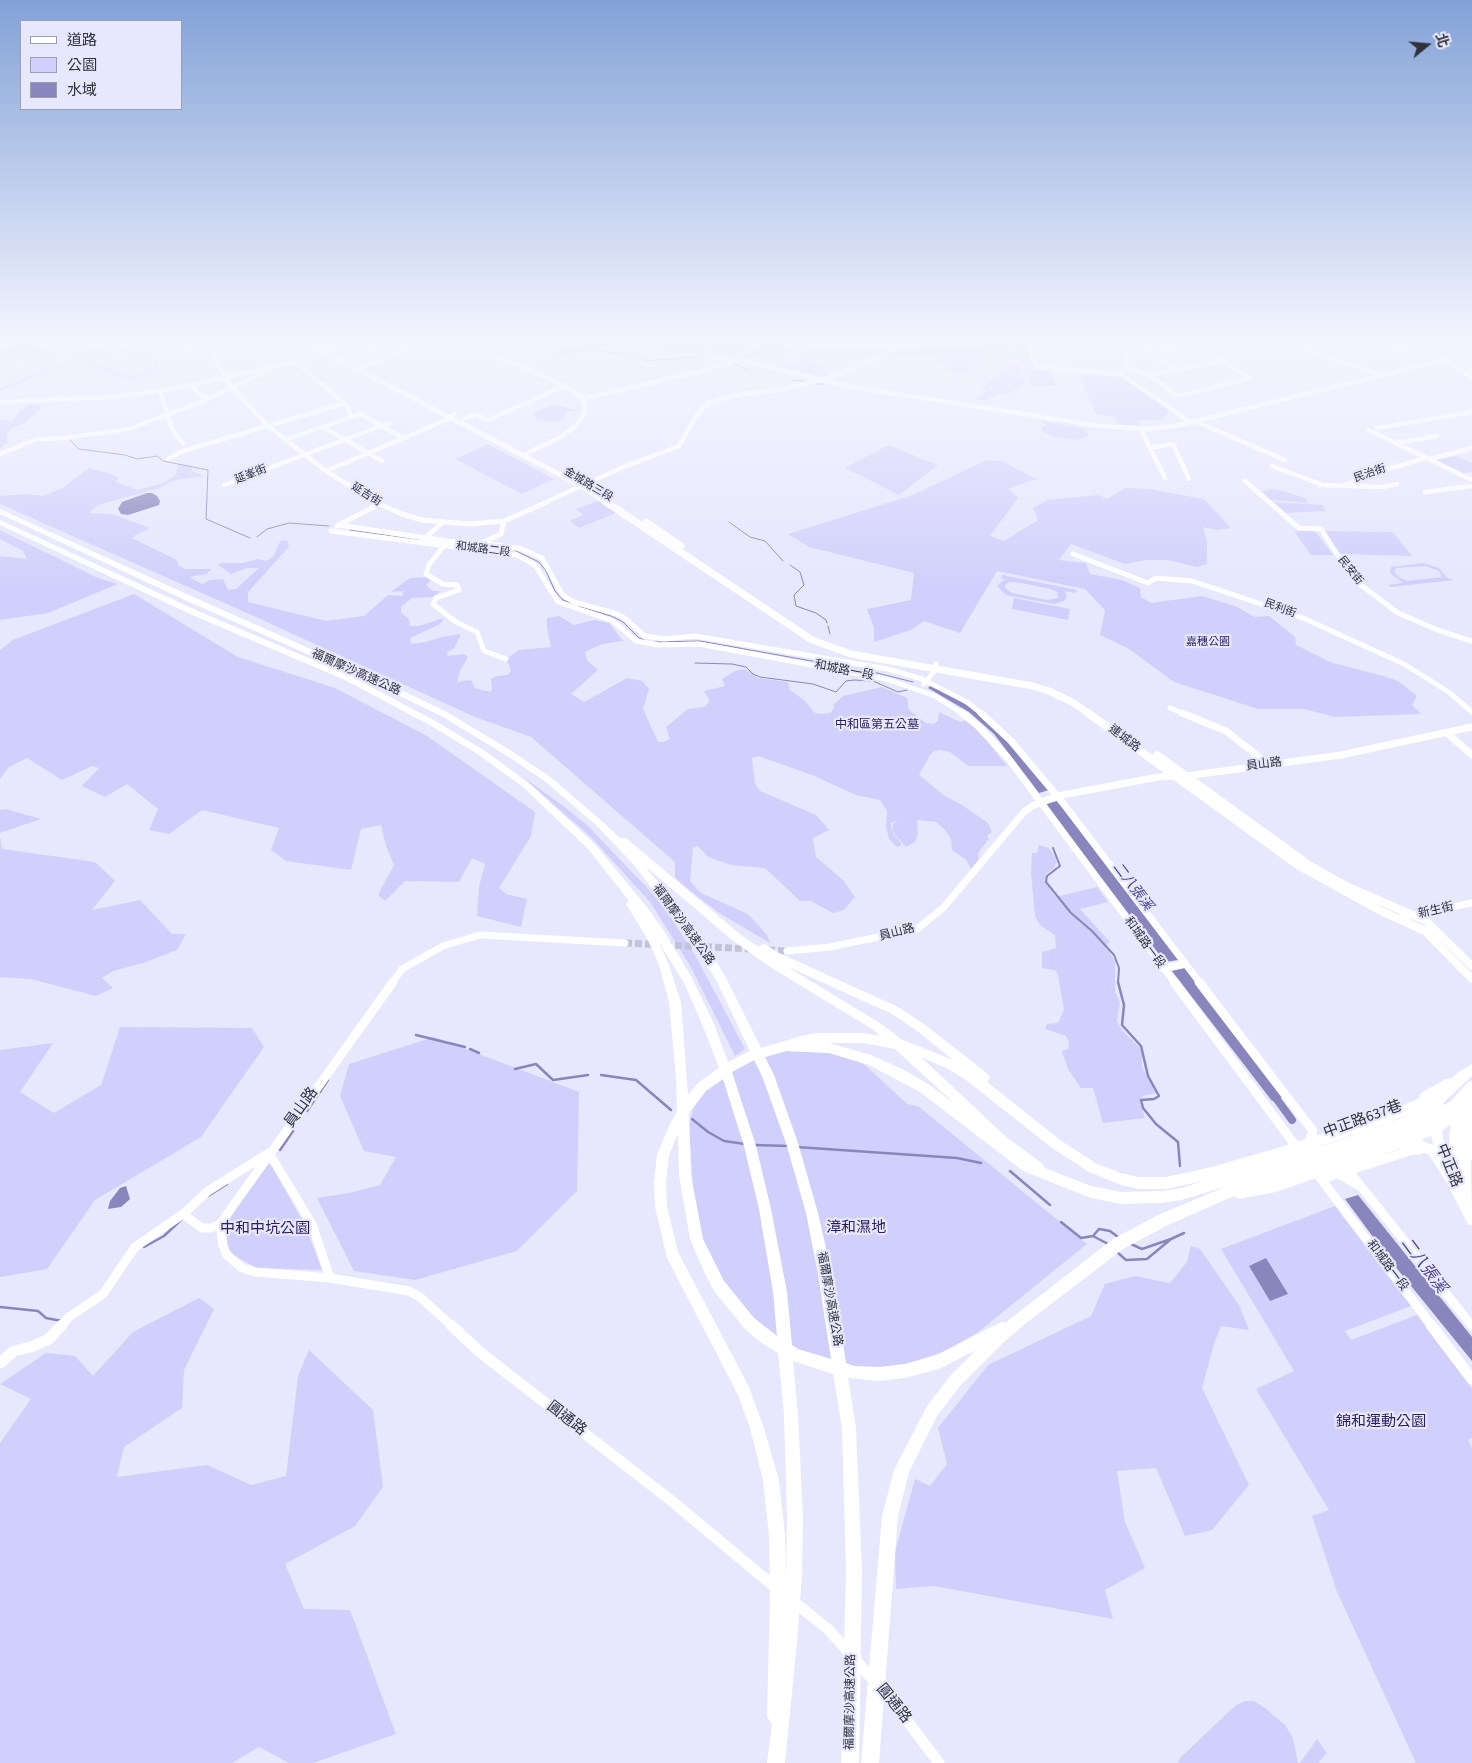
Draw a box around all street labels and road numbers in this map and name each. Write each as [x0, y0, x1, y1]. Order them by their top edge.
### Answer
street label: 民治街 [1352, 462, 1388, 486]
street label: 延峯街 [233, 463, 269, 487]
street label: 金城路三段 [561, 465, 615, 505]
street label: 延吉街 [349, 481, 383, 509]
street label: 和城路二段 [455, 540, 511, 560]
street label: 民安街 [1334, 554, 1366, 588]
street label: 民利街 [1262, 597, 1298, 621]
street label: 福爾摩沙高速公路 [309, 647, 403, 699]
street label: 和城路一段 [813, 658, 875, 684]
street label: 連城路 [1105, 722, 1143, 756]
street label: 員山路 [1245, 756, 1283, 774]
street label: 福爾摩沙高速公路 [649, 882, 717, 968]
street label: 新生街 [1417, 900, 1455, 922]
street label: 和城路一段 [1121, 914, 1167, 972]
street label: 員山路 [878, 922, 916, 944]
street label: 員山路 [281, 1085, 323, 1131]
street label: 中正路637巷 [1321, 1097, 1405, 1143]
street label: 中正路 [1431, 1142, 1465, 1190]
street label: 和城路一段 [1363, 1238, 1411, 1294]
street label: 福爾摩沙高速公路 [814, 1250, 844, 1348]
street label: 圓通路 [543, 1398, 589, 1440]
street label: 福爾摩沙高速公路 [843, 1654, 859, 1750]
street label: 圓通路 [872, 1681, 914, 1727]

